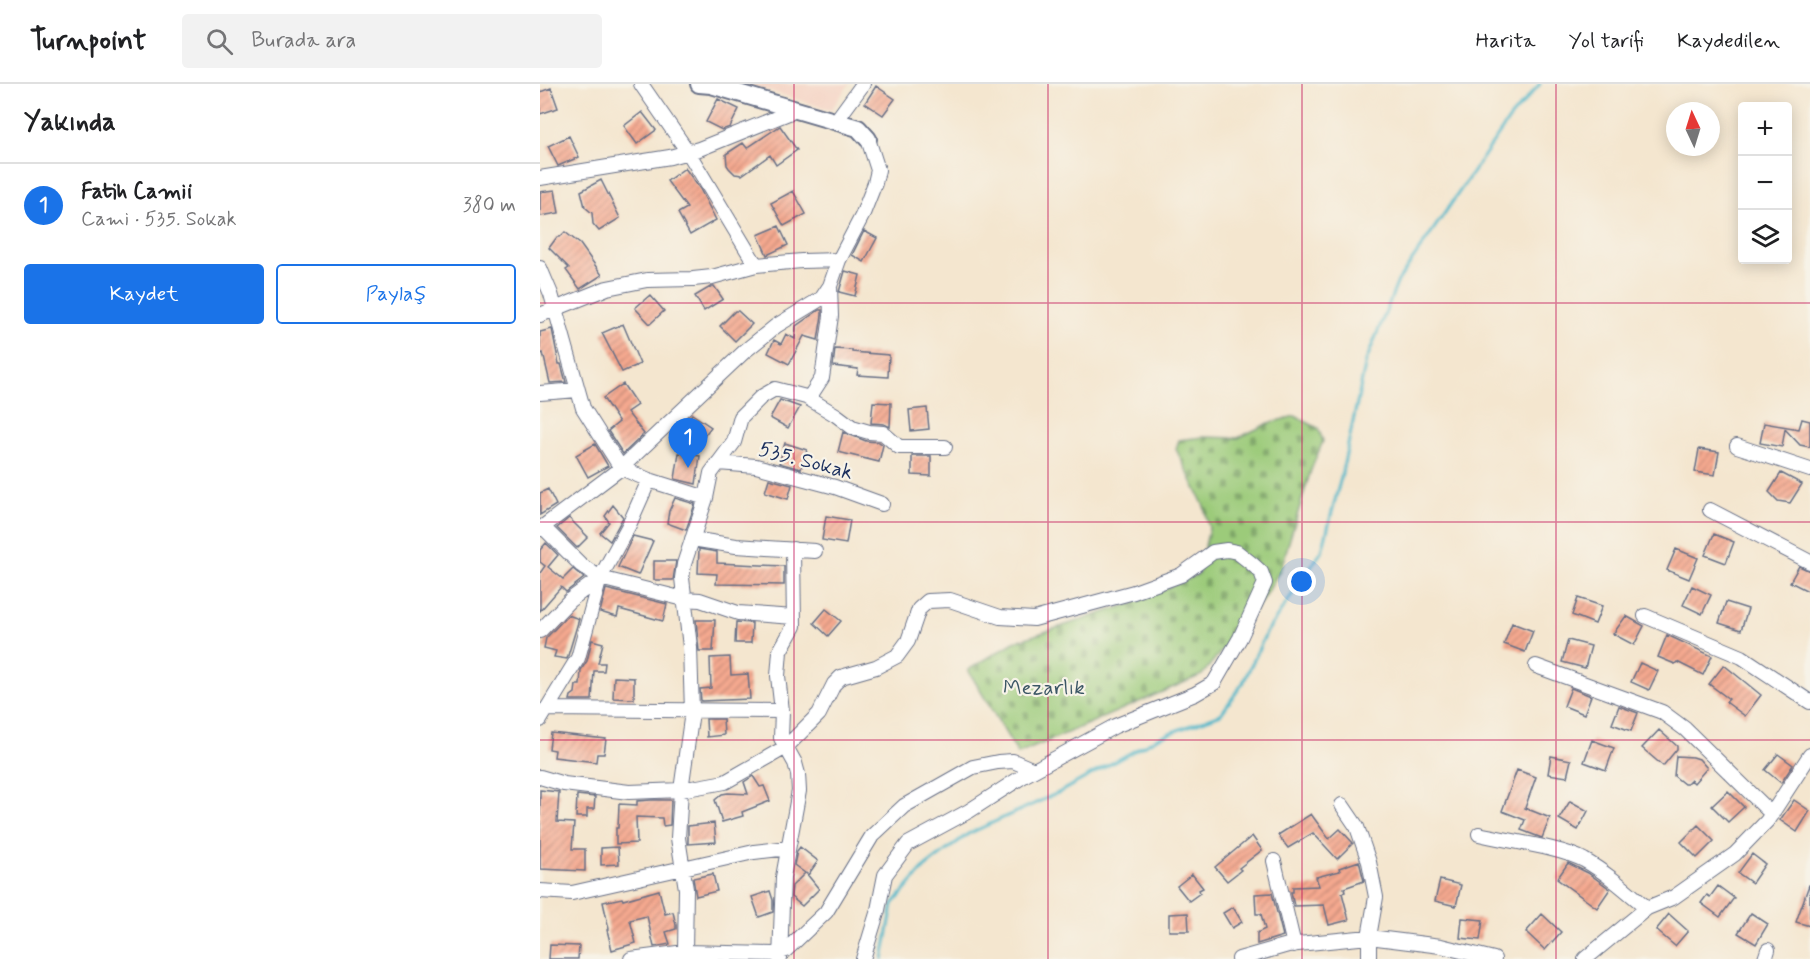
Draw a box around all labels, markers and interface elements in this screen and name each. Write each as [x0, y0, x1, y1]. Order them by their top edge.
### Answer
search box [182, 14, 602, 68]
text: Turnpoint [30, 23, 146, 60]
icon: search [203, 25, 236, 58]
text: Burada ara [251, 27, 356, 55]
text: Harita [1475, 27, 1536, 55]
text: Yol tarifi [1569, 27, 1644, 55]
text: Kaydedilen [1677, 27, 1780, 55]
north arrow [1666, 102, 1720, 156]
map controls [1738, 102, 1792, 264]
button: + [1738, 102, 1792, 156]
text: Yakında [24, 106, 116, 140]
button: − [1738, 156, 1792, 210]
text: Fatih Camii [81, 178, 192, 206]
text: 1 [39, 192, 48, 219]
text: 380 m [463, 192, 516, 219]
text: Cami · 535. Sokak [81, 206, 236, 233]
button: layers [1738, 210, 1792, 264]
button: Kaydet [24, 264, 264, 324]
button: Paylaş [276, 264, 516, 324]
pin: 1 [668, 418, 708, 468]
street label: 535. Sokak [756, 435, 856, 487]
your location [1287, 567, 1316, 596]
park label: Mezarlık [1003, 674, 1085, 702]

